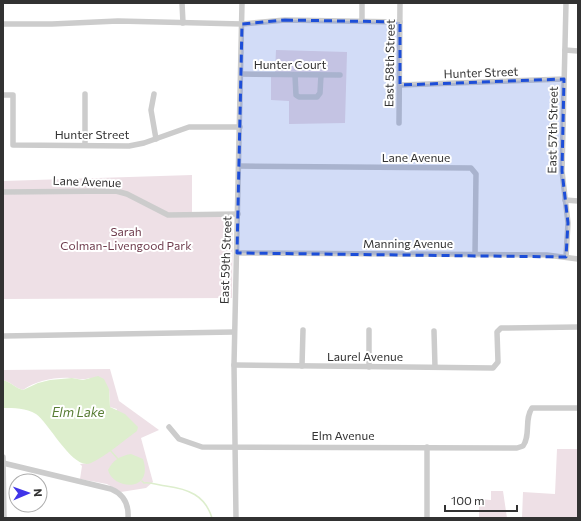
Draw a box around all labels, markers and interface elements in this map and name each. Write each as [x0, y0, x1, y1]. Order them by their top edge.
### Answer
street label: East 58th Street [381, 19, 397, 107]
street label: Hunter Court [254, 57, 326, 71]
street label: Hunter Street [443, 64, 519, 80]
street label: East 57th Street [544, 86, 560, 174]
street label: Hunter Street [55, 127, 129, 141]
street label: Lane Avenue [382, 150, 450, 164]
street label: Lane Avenue [52, 173, 122, 189]
street label: East 59th Street [216, 216, 234, 304]
park label: Sarah Colman-Livengood Park [60, 224, 192, 252]
street label: Manning Avenue [363, 236, 453, 250]
street label: Laurel Avenue [327, 349, 403, 363]
water label: Elm Lake [52, 404, 104, 420]
street label: Elm Avenue [312, 428, 374, 442]
north arrow [8, 473, 48, 513]
scale bar [445, 487, 517, 513]
text: N [32, 488, 45, 497]
text: 100 m [451, 493, 485, 507]

